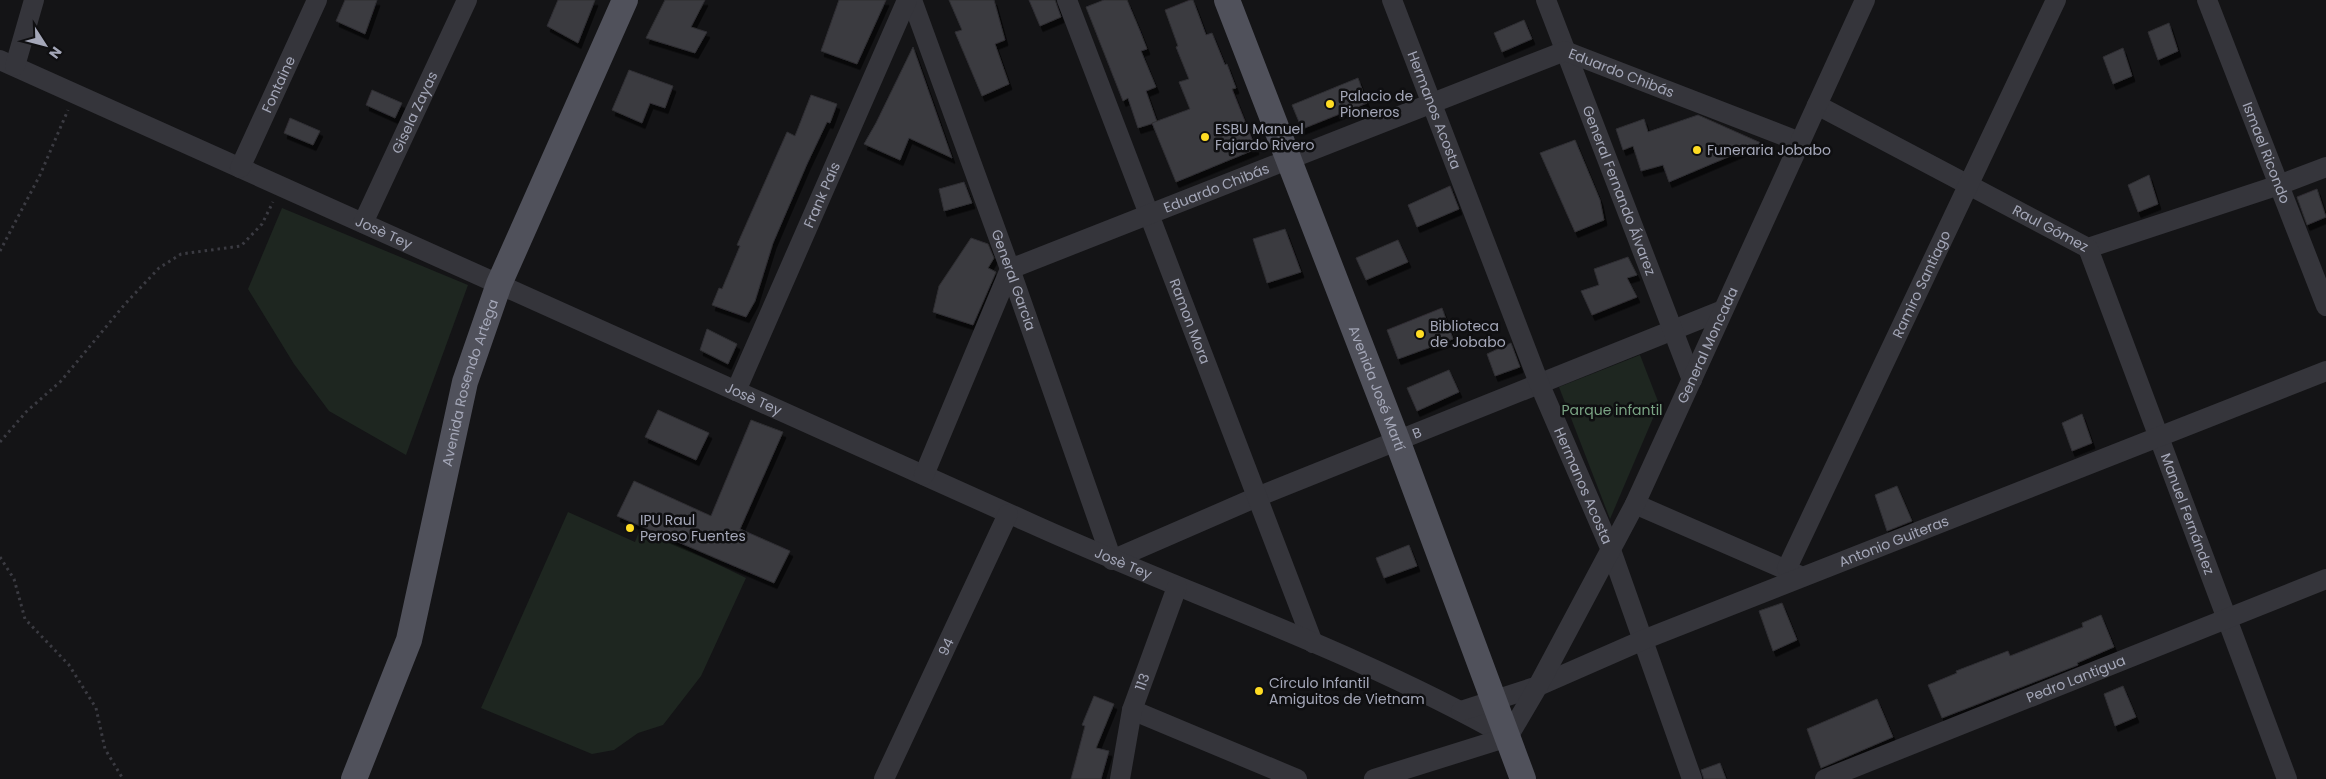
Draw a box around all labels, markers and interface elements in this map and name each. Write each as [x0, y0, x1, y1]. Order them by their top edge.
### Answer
north arrow [20, 20, 70, 70]
text: N [44, 43, 67, 63]
street label: Eduardo Chibás [1566, 43, 1677, 102]
street label: Hermanos Acosta [1402, 48, 1466, 172]
street label: Fontaine [257, 52, 300, 116]
street label: Gisela Zayas [387, 68, 442, 157]
place label: Palacio de Pioneros [1340, 86, 1414, 122]
marker: Palacio de Pioneros [1324, 98, 1336, 110]
street label: Ismael Ricondo [2238, 99, 2295, 207]
street label: General Fernando Álvarez [1578, 103, 1661, 278]
place label: ESBU Manuel Fajardo Rivero [1215, 119, 1315, 155]
marker: ESBU Manuel Fajardo Rivero [1199, 131, 1211, 143]
place label: Funeraria Jobabo [1707, 140, 1831, 160]
marker: Funeraria Jobabo [1691, 144, 1703, 156]
street label: Eduardo Chibás [1161, 158, 1272, 218]
street label: Frank País [799, 159, 845, 231]
street label: Raul Gómez [2009, 200, 2092, 257]
street label: Josè Tey [352, 211, 416, 254]
street label: General Garcia [986, 227, 1041, 333]
street label: Ramiro Santiago [1887, 227, 1955, 341]
street label: Ramon Mora [1165, 276, 1215, 367]
street label: General Moncada [1672, 284, 1743, 407]
street label: Avenida Rosendo Artega [437, 296, 503, 468]
place label: Biblioteca de Jobabo [1430, 316, 1506, 352]
street label: Avenida José Martí [1344, 323, 1410, 454]
marker: Biblioteca de Jobabo [1414, 328, 1426, 340]
street label: Josè Tey [722, 377, 785, 420]
park label: Parque infantil [1561, 400, 1663, 420]
street label: B [1409, 422, 1425, 444]
street label: Hermanos Acosta [1549, 424, 1617, 547]
street label: Manuel Fernández [2156, 450, 2220, 578]
place label: IPU Raul Peroso Fuentes [640, 510, 746, 546]
street label: Antonio Guiteras [1836, 511, 1952, 572]
marker: IPU Raul Peroso Fuentes [624, 522, 636, 534]
street label: Josè Tey [1092, 543, 1155, 584]
street label: 94 [933, 634, 959, 659]
street label: Pedro Lantigua [2023, 650, 2128, 708]
street label: 113 [1130, 670, 1155, 693]
place label: Círculo Infantil Amiguitos de Vietnam [1269, 673, 1425, 709]
marker: Círculo Infantil Amiguitos de Vietnam [1253, 685, 1265, 697]

